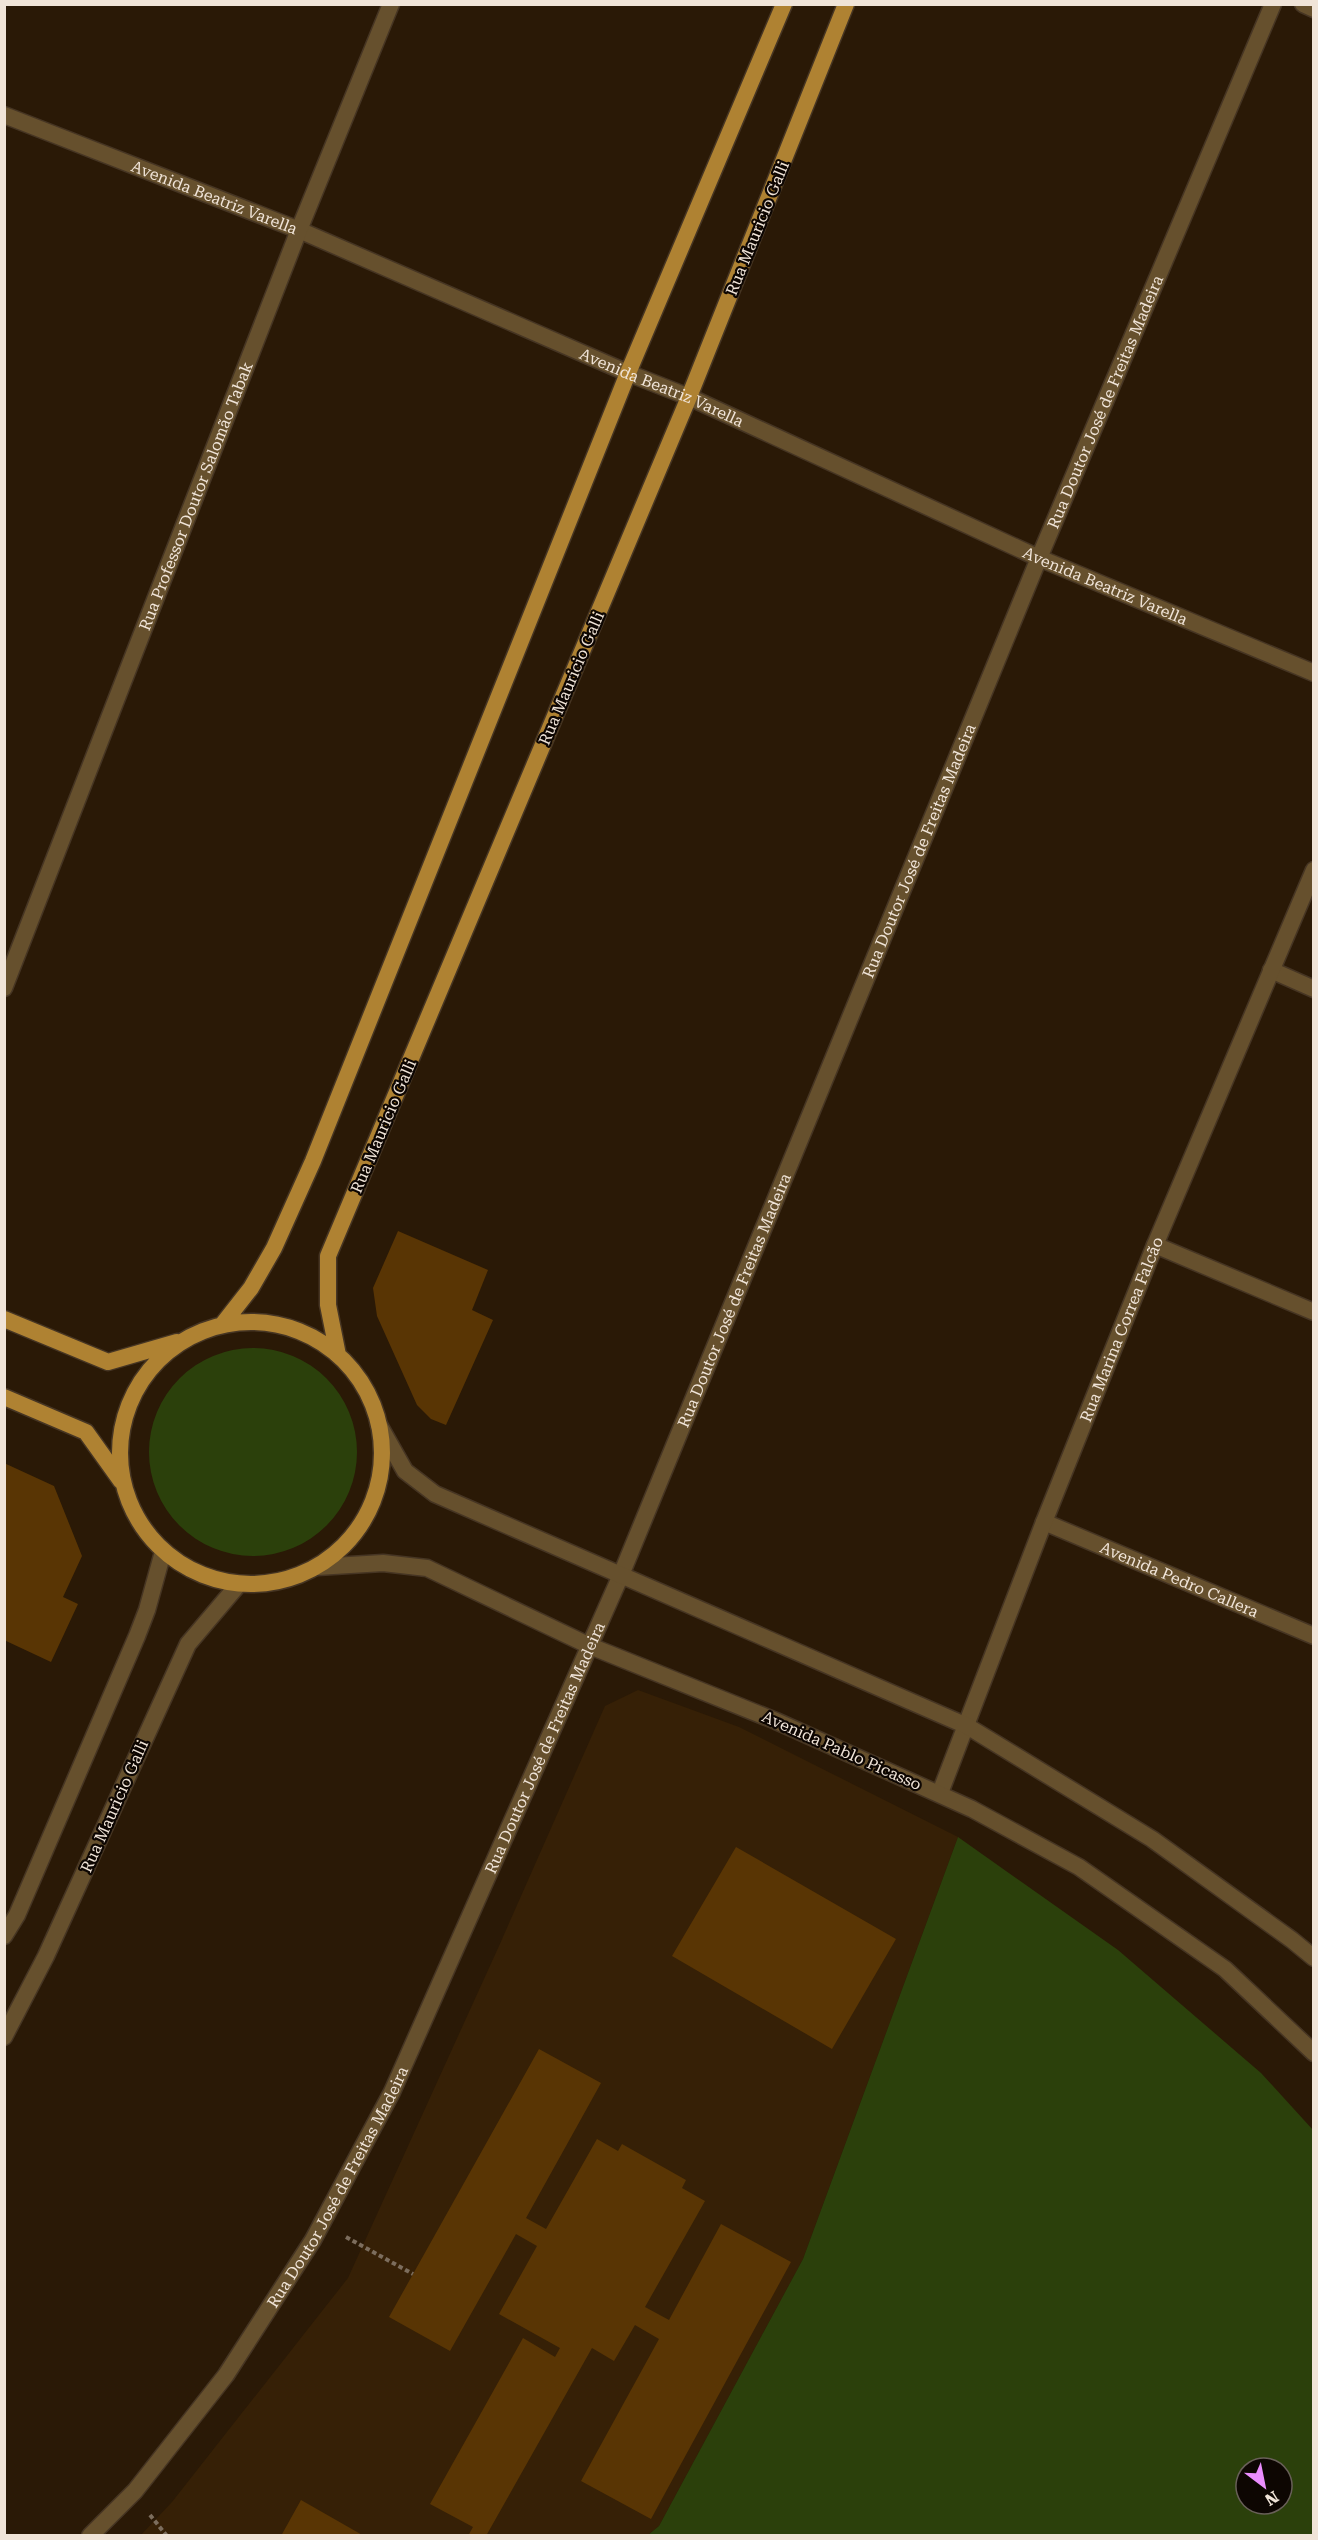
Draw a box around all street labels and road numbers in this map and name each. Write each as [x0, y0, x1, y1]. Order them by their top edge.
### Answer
street label: Avenida Beatriz Varella [129, 157, 300, 239]
street label: Rua Mauricio Galli [722, 158, 793, 298]
street label: Rua Doutor José de Freitas Madeira [1044, 272, 1167, 532]
street label: Avenida Beatriz Varella [577, 344, 747, 431]
street label: Rua Professor Doutor Salomão Tabak [135, 359, 257, 633]
street label: Avenida Beatriz Varella [1020, 543, 1191, 629]
street label: Rua Mauricio Galli [535, 609, 608, 748]
street label: Rua Doutor José de Freitas Madeira [858, 721, 980, 981]
street label: Rua Mauricio Galli [347, 1057, 420, 1196]
street label: Rua Doutor José de Freitas Madeira [674, 1170, 795, 1430]
street label: Rua Marina Correa Falcão [1076, 1234, 1167, 1425]
street label: Avenida Pedro Callera [1097, 1538, 1262, 1622]
street label: Rua Doutor José de Freitas Madeira [481, 1619, 609, 1877]
street label: Avenida Pablo Picasso [759, 1707, 925, 1794]
street label: Rua Mauricio Galli [77, 1737, 152, 1875]
street label: Rua Doutor José de Freitas Madeira [263, 2063, 412, 2311]

